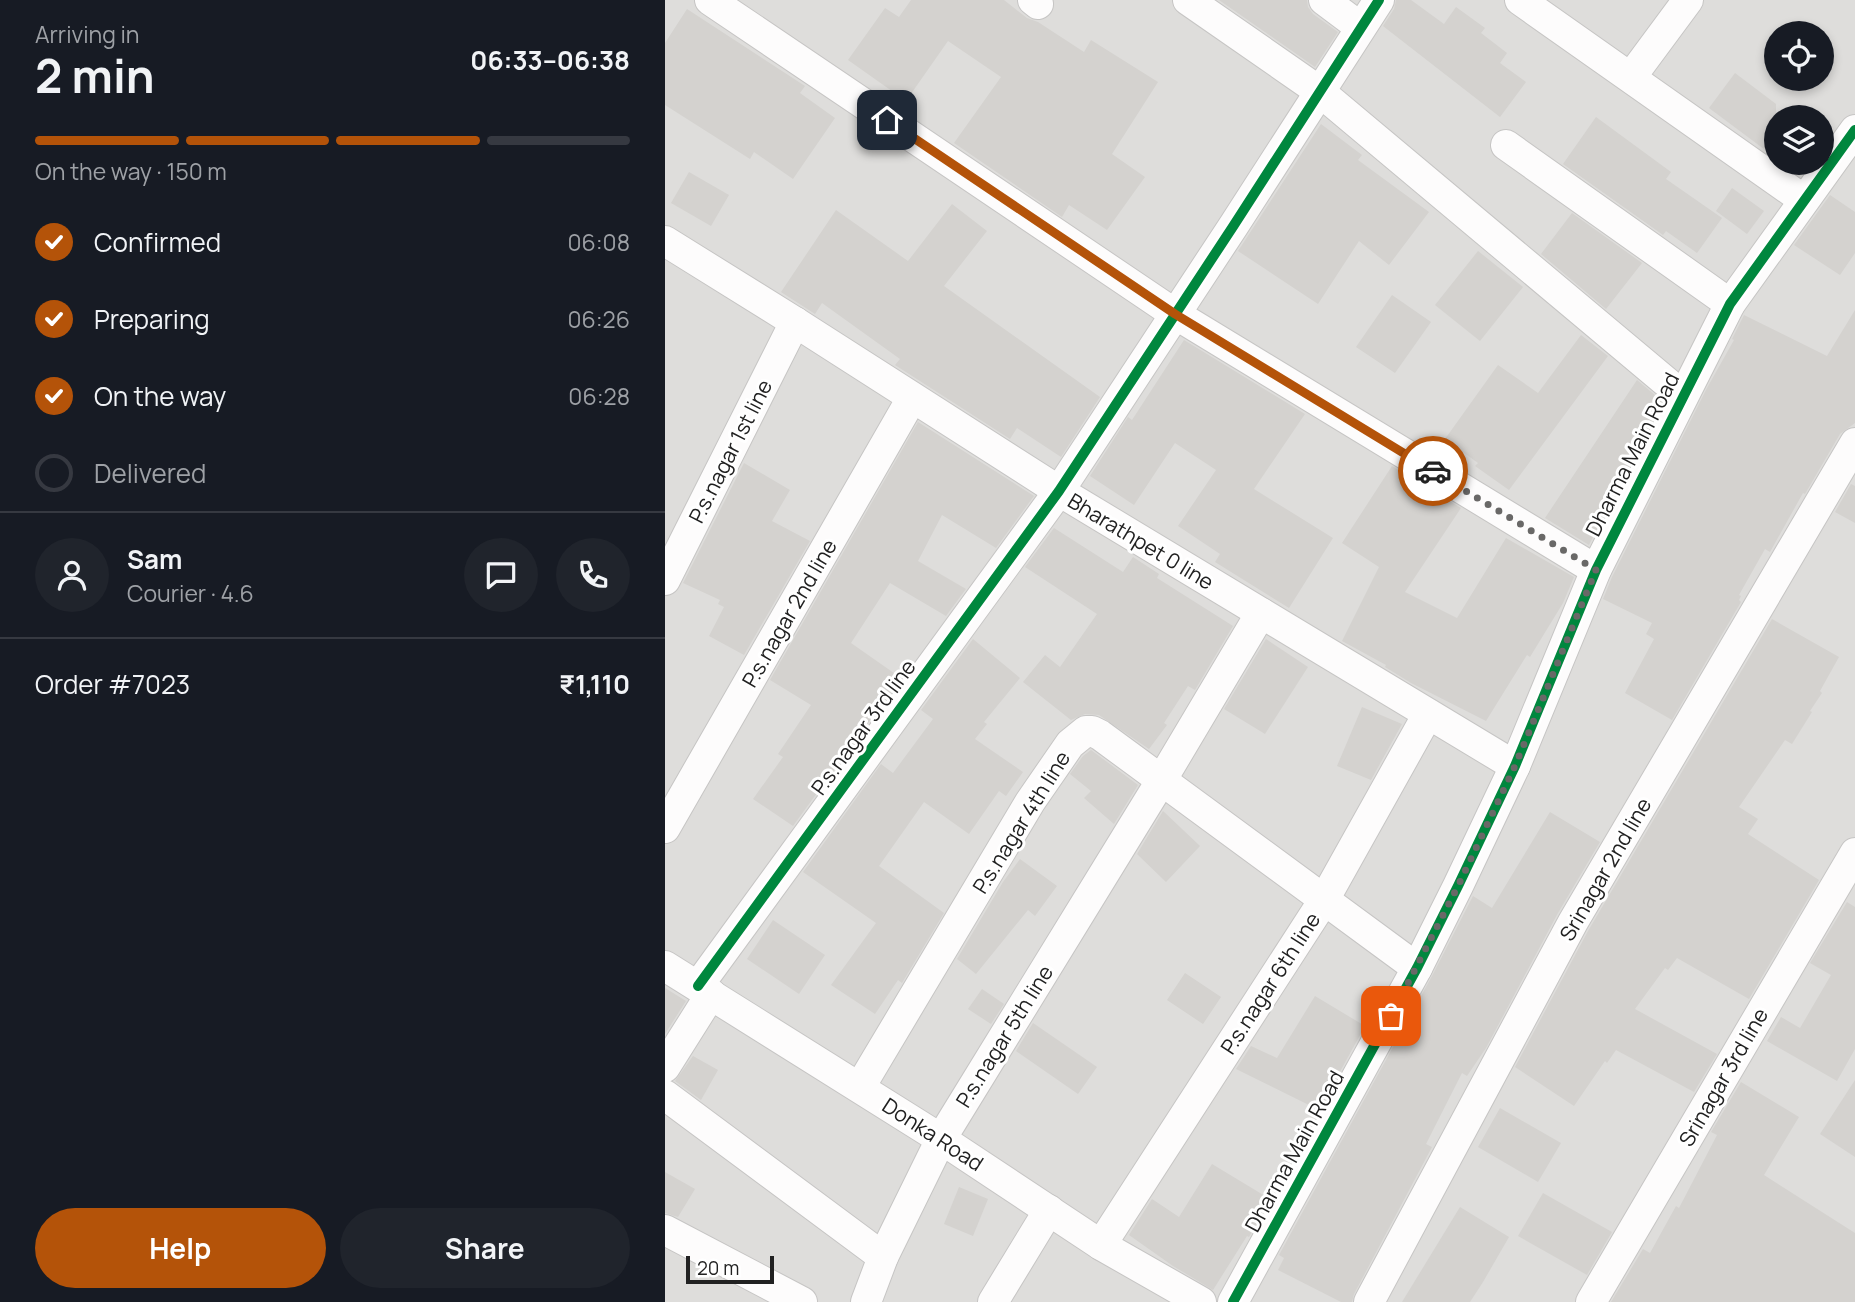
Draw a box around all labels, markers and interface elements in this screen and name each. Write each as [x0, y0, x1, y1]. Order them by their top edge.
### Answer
text: Arriving in [35, 18, 140, 50]
map controls [1764, 21, 1834, 175]
button: locate [1764, 21, 1834, 91]
text: 06:33–06:38 [470, 42, 630, 78]
text: 2 min [35, 44, 155, 107]
pin [857, 90, 917, 150]
icon: home [868, 101, 906, 139]
button: layers [1764, 105, 1834, 175]
text: On the way · 150 m [35, 155, 227, 187]
icon: check [35, 223, 73, 261]
text: Confirmed [94, 224, 221, 260]
text: 06:08 [567, 226, 630, 258]
icon: check [35, 300, 73, 338]
text: Preparing [94, 301, 210, 337]
text: 06:26 [567, 303, 630, 335]
street label: Dharma Main Road [1579, 367, 1685, 541]
street label: P.s.nagar 1st line [682, 375, 778, 527]
icon: check [35, 377, 73, 415]
text: On the way [94, 378, 226, 414]
text: 06:28 [568, 380, 630, 412]
courier [1398, 436, 1468, 506]
icon: car [1414, 452, 1452, 490]
text: Delivered [94, 455, 206, 491]
street label: Bharathpet 0 line [1063, 486, 1219, 596]
street label: P.s.nagar 2nd line [735, 534, 843, 692]
button: person [35, 538, 109, 612]
button: chat [464, 538, 538, 612]
button: phone [556, 538, 630, 612]
text: Sam [127, 541, 182, 577]
text: Courier · 4.6 [127, 577, 254, 609]
street label: P.s.nagar 3rd line [804, 654, 922, 800]
text: Order #7023 [35, 666, 190, 702]
text: ₹1,110 [559, 666, 630, 702]
street label: P.s.nagar 4th line [966, 745, 1076, 899]
street label: Srinagar 2nd line [1553, 792, 1657, 946]
street label: P.s.nagar 6th line [1214, 907, 1326, 1059]
street label: P.s.nagar 5th line [949, 960, 1059, 1112]
pin [1361, 986, 1421, 1046]
icon: bag [1372, 997, 1410, 1035]
street label: Srinagar 3rd line [1672, 1003, 1774, 1151]
street label: Dharma Main Road [1238, 1065, 1350, 1237]
street label: Donka Road [877, 1091, 989, 1177]
button: Help [35, 1208, 326, 1288]
button: Share [340, 1208, 630, 1288]
scale bar [686, 1253, 773, 1285]
text: 20 m [697, 1255, 739, 1281]

